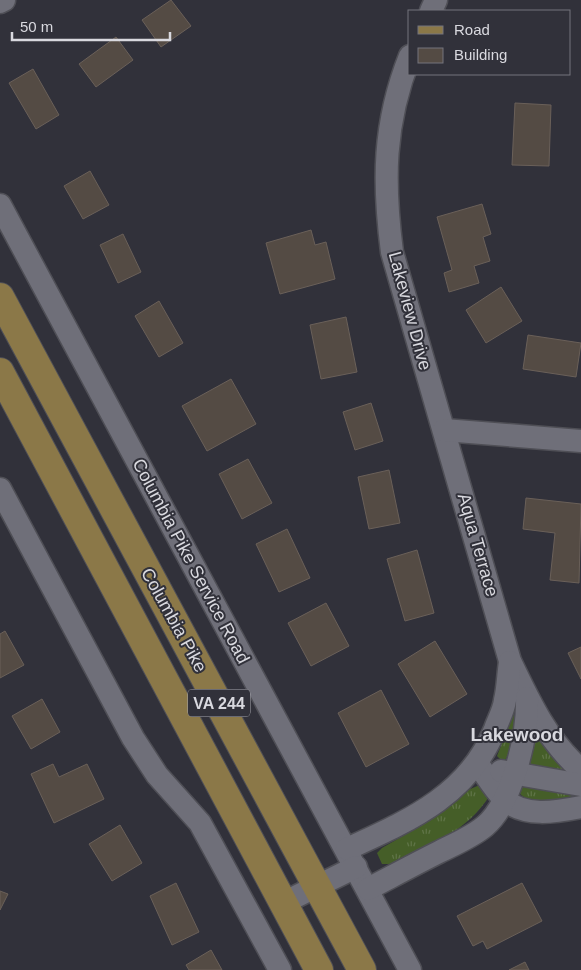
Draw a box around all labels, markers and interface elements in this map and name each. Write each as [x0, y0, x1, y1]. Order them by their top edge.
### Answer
scale bar [12, 10, 170, 42]
legend [408, 10, 571, 75]
text: 50 m [20, 18, 53, 35]
text: Road [454, 21, 490, 38]
text: Building [454, 46, 507, 63]
street label: Lakeview Drive [385, 249, 435, 373]
street label: Columbia Pike Service Road [128, 455, 254, 667]
street label: Aqua Terrace [454, 491, 502, 599]
street label: Columbia Pike [136, 564, 212, 676]
road number: VA 244 [188, 690, 250, 716]
district label: Lakewood [471, 724, 563, 745]

